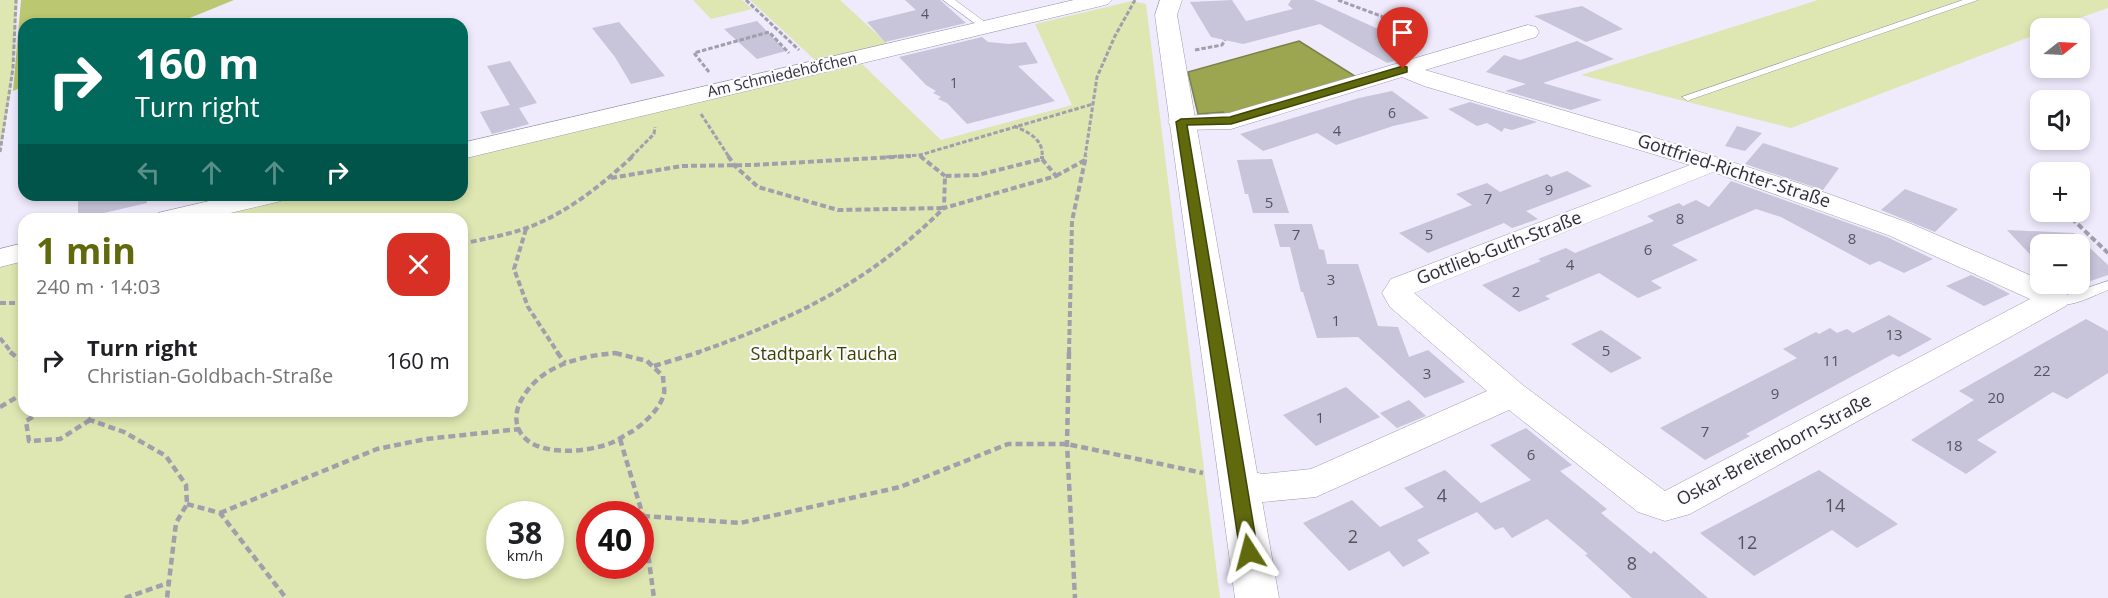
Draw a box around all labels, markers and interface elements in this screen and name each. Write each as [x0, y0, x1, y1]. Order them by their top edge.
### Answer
house number: 4 [921, 4, 929, 23]
pin [1377, 7, 1428, 69]
icon: arrive [1386, 16, 1419, 49]
north arrow [2030, 18, 2090, 78]
map controls [2030, 18, 2090, 294]
text: 160 m [135, 34, 259, 91]
icon: right [36, 42, 114, 120]
street label: Am Schmiedehöfchen [705, 47, 858, 101]
house number: 1 [950, 73, 958, 92]
text: Turn right [135, 88, 260, 125]
button: sound [2030, 90, 2090, 150]
house number: 6 [1388, 103, 1396, 122]
house number: 4 [1333, 120, 1342, 140]
street label: Gottfried-Richter-Straße [1635, 127, 1834, 213]
icon: left [132, 156, 165, 189]
icon: ahead [195, 156, 228, 189]
icon: ahead [258, 156, 291, 189]
icon: right [321, 156, 354, 189]
button: + [2030, 162, 2090, 222]
house number: 9 [1545, 179, 1553, 199]
house number: 7 [1484, 188, 1492, 208]
house number: 5 [1265, 192, 1273, 212]
street label: Gottlieb-Guth-Straße [1413, 204, 1585, 290]
house number: 8 [1676, 208, 1684, 228]
house number: 7 [1292, 224, 1300, 244]
house number: 5 [1425, 224, 1433, 244]
text: 1 min [36, 226, 136, 275]
house number: 8 [1848, 228, 1856, 248]
button: close [387, 233, 450, 296]
button: − [2030, 234, 2090, 294]
house number: 6 [1644, 239, 1652, 259]
house number: 4 [1566, 254, 1575, 274]
house number: 3 [1327, 269, 1335, 289]
text: 240 m · 14:03 [36, 273, 161, 300]
house number: 2 [1512, 281, 1520, 301]
house number: 1 [1332, 310, 1340, 330]
house number: 13 [1885, 324, 1903, 344]
text: Turn right [87, 332, 198, 362]
house number: 5 [1602, 340, 1610, 360]
park label: Stadtpark Taucha [751, 341, 897, 365]
icon: right [36, 344, 69, 377]
text: 160 m [386, 345, 450, 375]
house number: 11 [1822, 350, 1840, 370]
house number: 22 [2033, 360, 2051, 380]
text: Christian-Goldbach-Straße [87, 362, 333, 389]
house number: 3 [1423, 363, 1431, 383]
house number: 9 [1771, 383, 1779, 403]
street label: Oskar-Breitenborn-Straße [1672, 387, 1875, 511]
house number: 20 [1987, 387, 2005, 407]
house number: 1 [1316, 407, 1324, 427]
house number: 7 [1701, 421, 1709, 441]
house number: 18 [1945, 435, 1963, 455]
house number: 6 [1527, 444, 1535, 464]
house number: 4 [1437, 483, 1447, 507]
house number: 14 [1825, 493, 1845, 517]
speed limit sign: 40 [576, 501, 654, 579]
text: 38 [508, 512, 542, 553]
position arrow [1217, 520, 1281, 584]
house number: 2 [1348, 524, 1358, 548]
house number: 12 [1737, 530, 1757, 554]
text: km/h [507, 545, 543, 565]
house number: 8 [1627, 551, 1637, 575]

